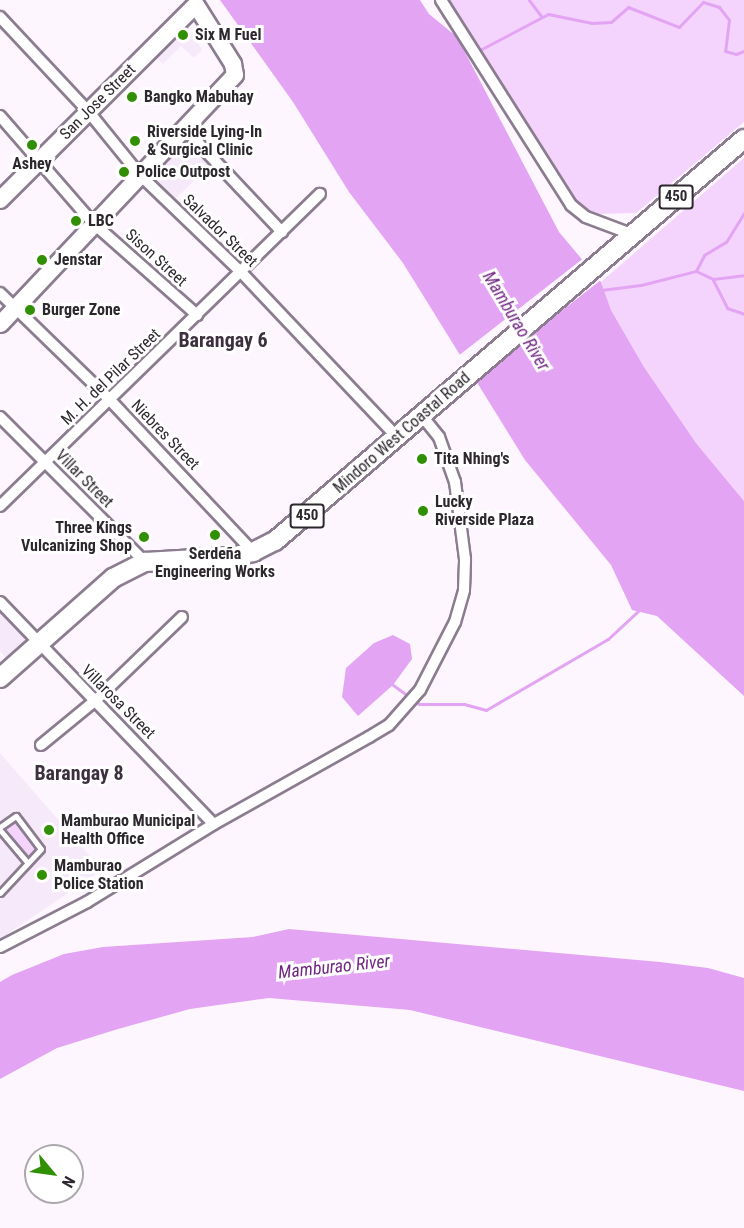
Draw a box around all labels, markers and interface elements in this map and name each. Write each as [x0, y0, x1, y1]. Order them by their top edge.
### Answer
place label: Six M Fuel [195, 25, 261, 45]
marker: Six M Fuel [176, 28, 190, 42]
street label: San Jose Street [56, 60, 140, 144]
place label: Bangko Mabuhay [144, 87, 254, 107]
marker: Bangko Mabuhay [125, 90, 139, 104]
place label: Riverside Lying-In & Surgical Clinic [147, 122, 262, 160]
marker: Riverside Lying-In & Surgical Clinic [128, 134, 142, 148]
marker: Ashey [25, 138, 39, 152]
place label: Ashey [12, 154, 52, 174]
place label: Police Outpost [136, 162, 230, 182]
marker: Police Outpost [117, 165, 131, 179]
road number: 450 [658, 185, 694, 209]
street label: Salvador Street [179, 191, 261, 271]
place label: LBC [88, 211, 114, 231]
marker: LBC [69, 214, 83, 228]
street label: Sison Street [121, 225, 191, 291]
place label: Jenstar [54, 250, 102, 270]
marker: Jenstar [35, 253, 49, 267]
water label: Mamburao River [478, 267, 554, 375]
place label: Burger Zone [42, 300, 120, 320]
marker: Burger Zone [23, 303, 37, 317]
street label: M. H. del Pilar Street [57, 325, 165, 429]
district label: Barangay 6 [178, 328, 268, 352]
street label: Mindoro West Coastal Road [330, 368, 474, 498]
street label: Niebres Street [127, 396, 203, 474]
street label: Villar Street [51, 446, 117, 512]
place label: Tita Nhing's [434, 449, 510, 469]
marker: Tita Nhing's [415, 452, 429, 466]
place label: Lucky Riverside Plaza [435, 492, 534, 530]
road number: 450 [289, 504, 325, 528]
marker: Lucky Riverside Plaza [416, 504, 430, 518]
place label: Three Kings Vulcanizing Shop [21, 518, 132, 556]
marker: Serdeña Engineering Works [208, 528, 222, 542]
marker: Three Kings Vulcanizing Shop [137, 530, 151, 544]
place label: Serdeña Engineering Works [155, 544, 275, 582]
street label: Villarosa Street [77, 661, 159, 743]
district label: Barangay 8 [34, 761, 124, 785]
place label: Mamburao Municipal Health Office [61, 811, 195, 849]
marker: Mamburao Municipal Health Office [42, 823, 56, 837]
place label: Mamburao Police Station [54, 856, 144, 894]
marker: Mamburao Police Station [35, 868, 49, 882]
water label: Mamburao River [277, 950, 391, 984]
north arrow [24, 1144, 84, 1204]
text: N [58, 1173, 79, 1191]

